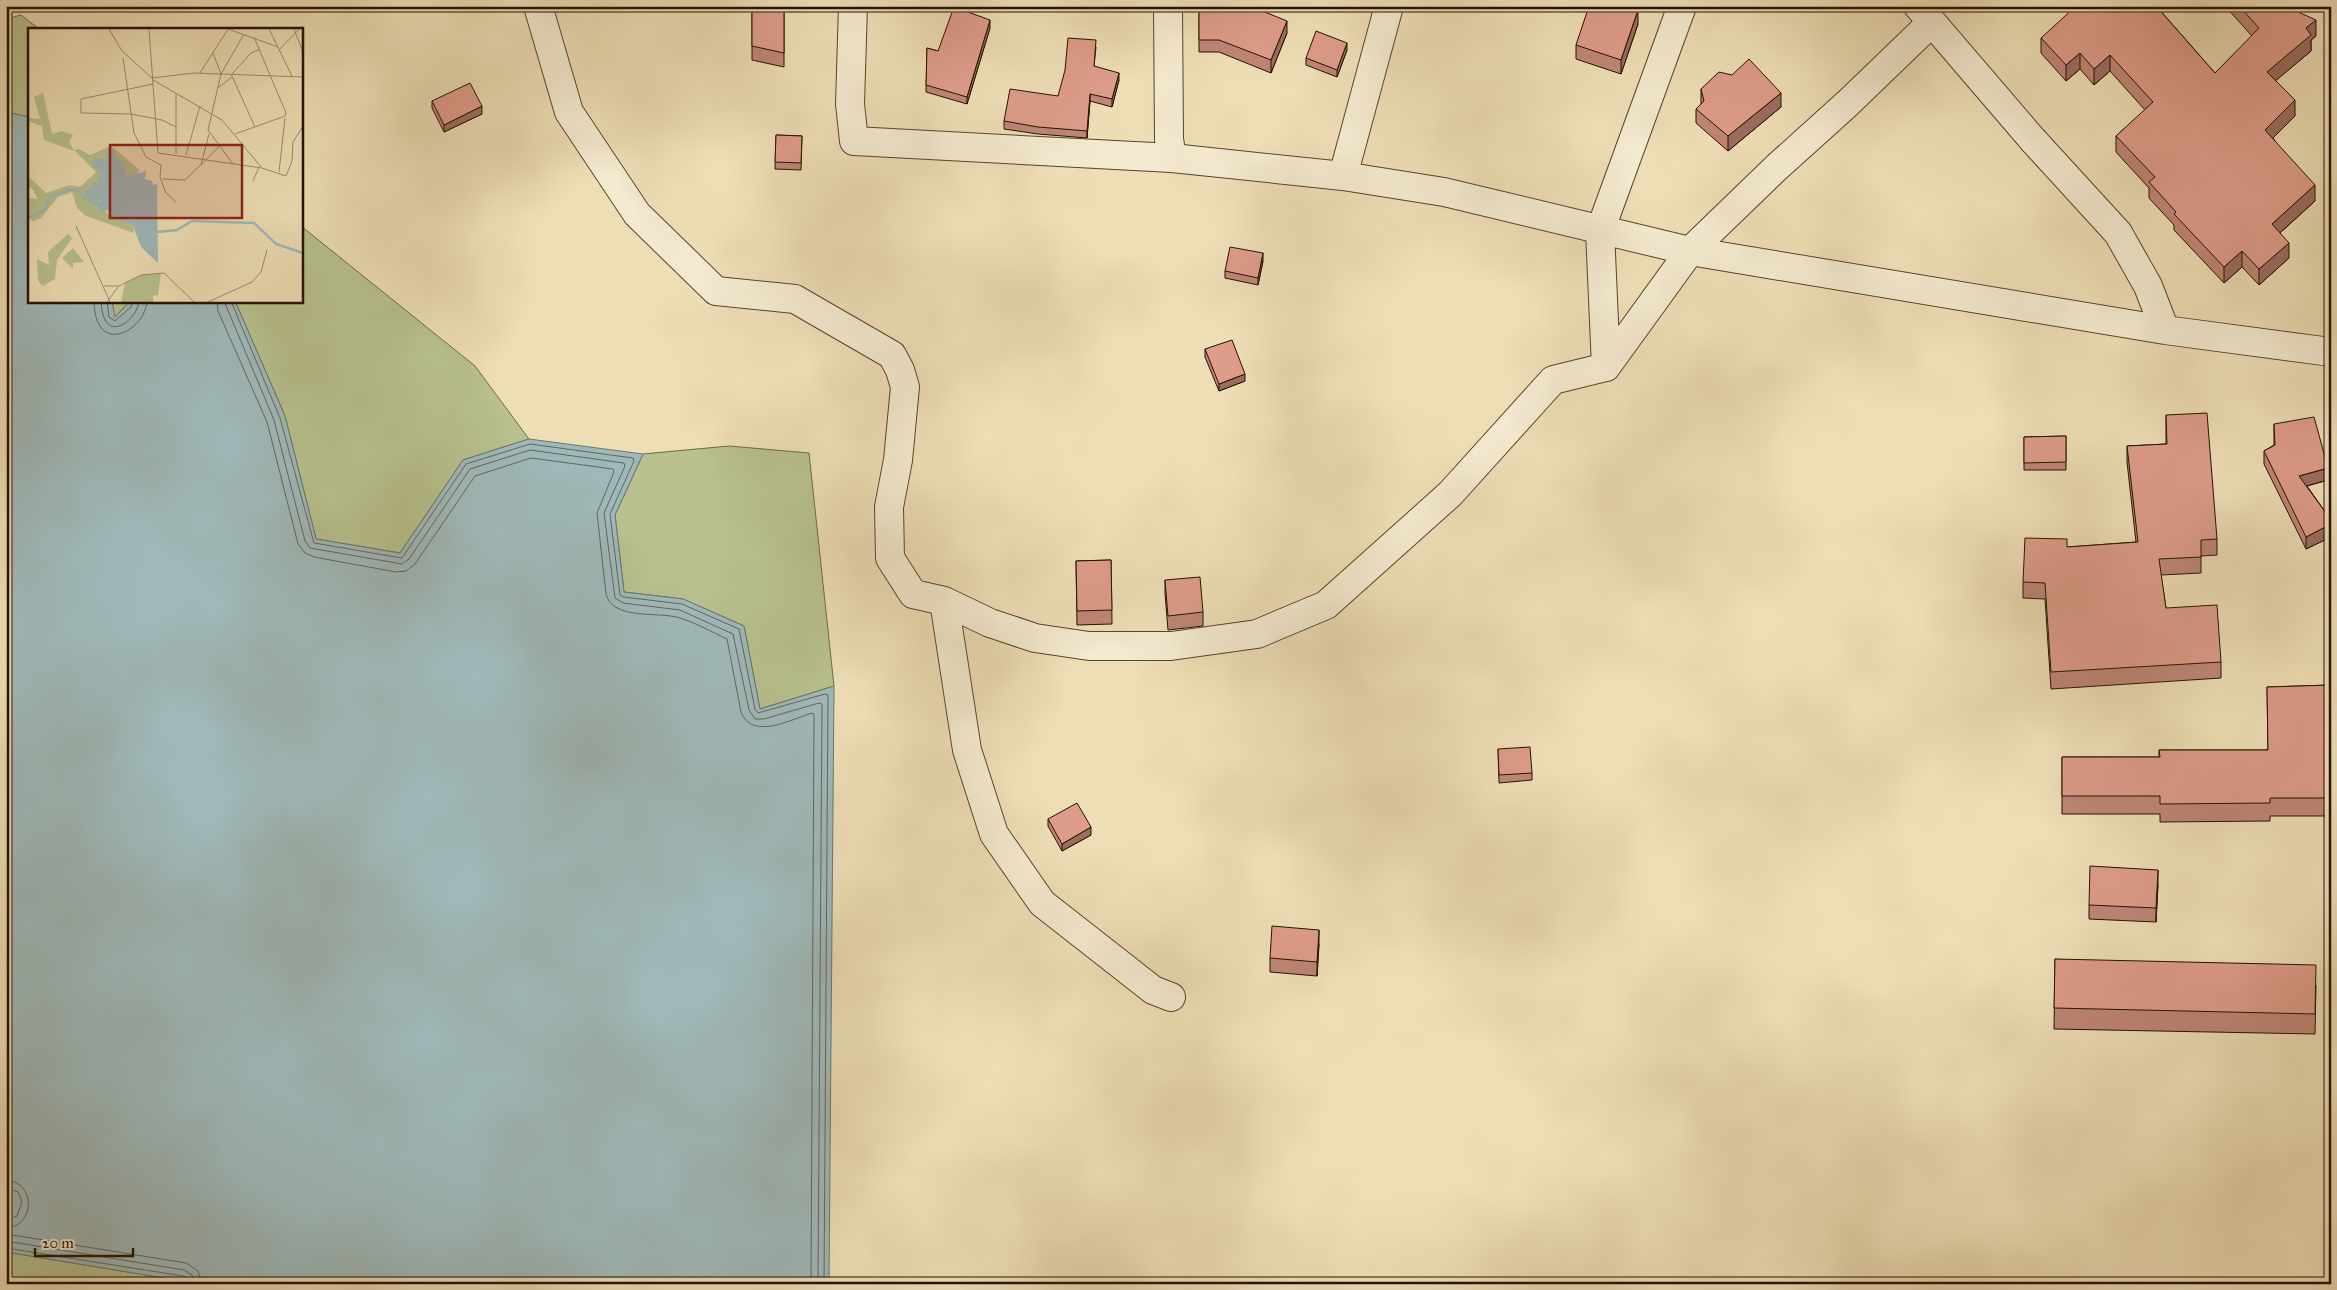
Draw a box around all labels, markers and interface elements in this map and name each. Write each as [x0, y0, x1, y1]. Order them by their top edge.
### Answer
inset map [28, 28, 302, 302]
scale bar [35, 1225, 132, 1257]
text: 20 m [42, 1234, 74, 1252]

